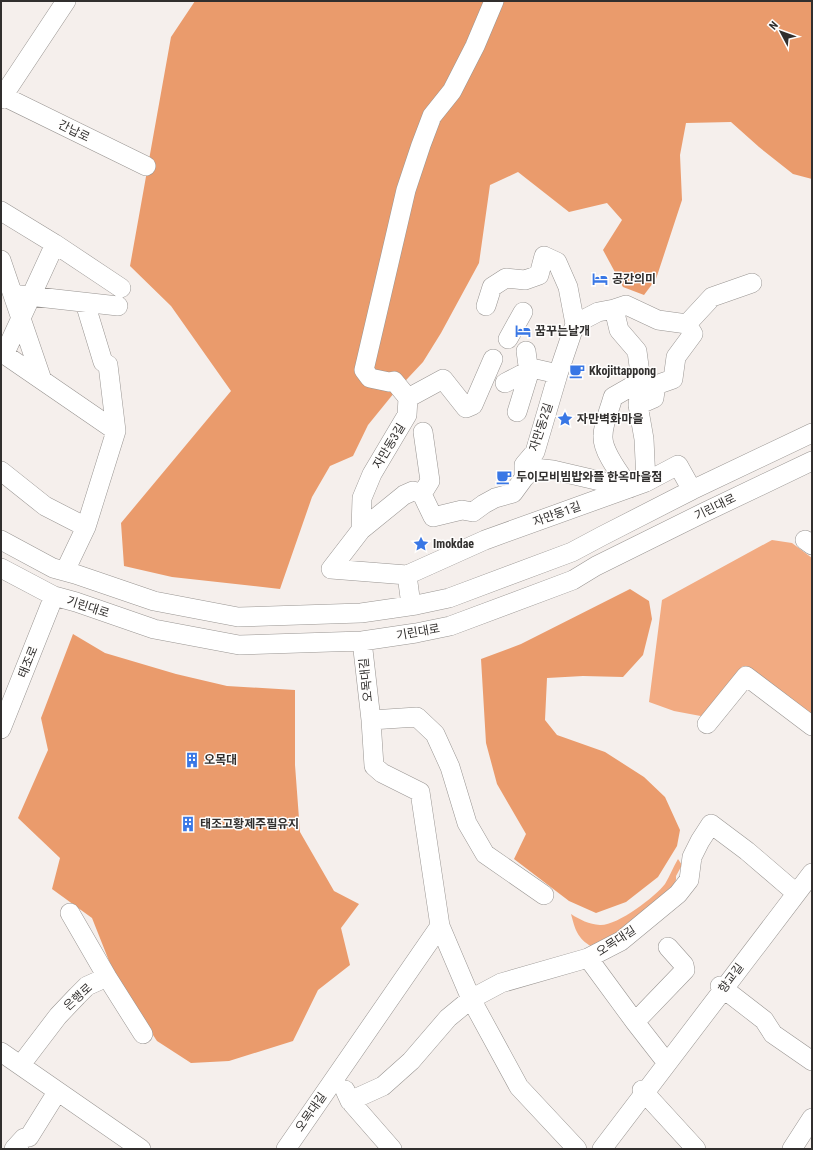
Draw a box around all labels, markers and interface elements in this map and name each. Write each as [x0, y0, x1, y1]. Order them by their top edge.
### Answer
north arrow [761, 12, 801, 52]
text: N [767, 19, 781, 33]
street label: 간납로 [56, 117, 92, 145]
hotel icon: 공간의미 [591, 270, 609, 288]
place label: 공간의미 [612, 272, 656, 286]
hotel icon: 꿈꾸는날개 [514, 322, 532, 340]
place label: 꿈꾸는날개 [535, 324, 590, 338]
cafe icon: Kkojittappong [568, 362, 586, 380]
place label: Kkojittappong [589, 364, 656, 378]
street label: 자만동2길 [527, 401, 555, 453]
place icon: 자만벽화마을 [556, 410, 574, 428]
place label: 자만벽화마을 [577, 412, 643, 426]
street label: 자만동3길 [370, 421, 408, 471]
cafe icon: 두이모비빔밥와플 한옥마을점 [495, 468, 513, 486]
place label: 두이모비빔밥와플 한옥마을점 [516, 470, 662, 484]
street label: 기린대로 [692, 491, 738, 523]
street label: 자만동1길 [531, 499, 583, 529]
place icon: Imokdae [412, 535, 430, 553]
place label: Imokdae [433, 537, 474, 551]
street label: 기린대로 [65, 594, 111, 620]
street label: 기린대로 [395, 621, 441, 643]
street label: 태조로 [15, 644, 41, 680]
street label: 오목대길 [357, 657, 375, 703]
building icon: 오목대 [183, 751, 201, 769]
place label: 오목대 [204, 753, 237, 767]
building icon: 태조고황제주필유지 [179, 815, 197, 833]
place label: 태조고황제주필유지 [200, 817, 299, 831]
street label: 오목대길 [594, 923, 638, 959]
street label: 향교길 [715, 961, 747, 995]
street label: 은행로 [61, 981, 95, 1013]
street label: 오목대길 [293, 1090, 329, 1134]

